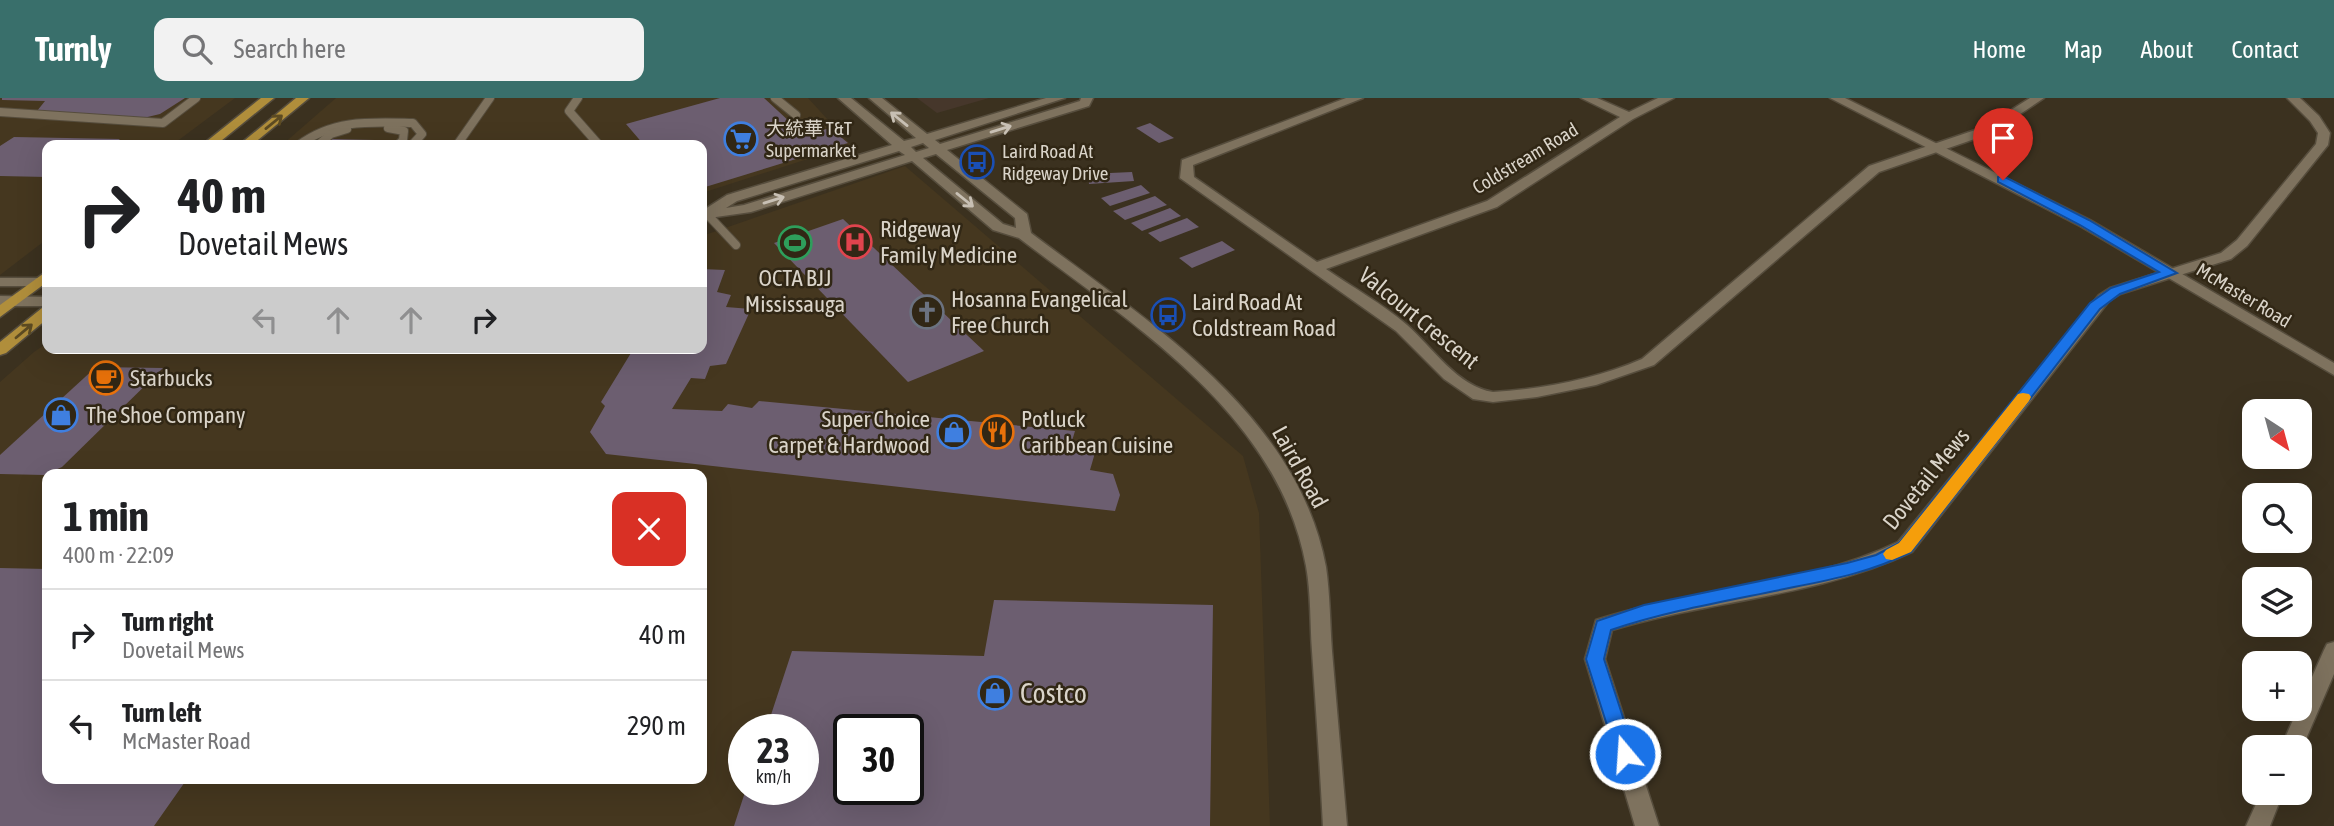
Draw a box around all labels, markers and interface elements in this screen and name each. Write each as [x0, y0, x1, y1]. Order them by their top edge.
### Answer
search box [154, 18, 644, 81]
text: Turnly [35, 30, 112, 68]
icon: search [178, 30, 216, 68]
text: Search here [234, 34, 346, 64]
text: Home [1972, 36, 2026, 63]
text: Map [2064, 36, 2102, 63]
text: About [2140, 36, 2193, 63]
text: Contact [2231, 36, 2299, 63]
pin [1973, 108, 2033, 180]
one-way arrow [890, 111, 908, 126]
one-way arrow [265, 114, 283, 130]
place label: 大統華 T&T Supermarket [766, 117, 857, 161]
street label: Coldstream Road [1468, 118, 1582, 198]
icon: arrive [1984, 119, 2022, 157]
supermarket icon: 大統華 T&T Supermarket [722, 120, 760, 158]
one-way arrow [989, 122, 1011, 134]
place label: Laird Road At Ridgeway Drive [1002, 140, 1108, 184]
bus stop icon: Laird Road At Ridgeway Drive [958, 143, 996, 181]
text: 40 m [178, 167, 266, 223]
icon: right [63, 168, 154, 259]
one-way arrow [955, 192, 973, 207]
one-way arrow [762, 193, 784, 205]
place label: Ridgeway Family Medicine [880, 216, 1017, 268]
hospital icon: Ridgeway Family Medicine [836, 223, 874, 261]
sports icon: OCTA BJJ Mississauga [776, 224, 814, 262]
text: Dovetail Mews [178, 225, 348, 262]
street label: McMaster Road [2193, 258, 2295, 332]
street label: Valcourt Crescent [1354, 262, 1484, 374]
place label: OCTA BJJ Mississauga [745, 265, 845, 317]
place label: Hosanna Evangelical Free Church [951, 286, 1128, 338]
place label: Laird Road At Coldstream Road [1192, 289, 1336, 341]
church icon: Hosanna Evangelical Free Church [908, 293, 946, 331]
bus stop icon: Laird Road At Coldstream Road [1149, 296, 1187, 334]
icon: left [246, 301, 284, 339]
icon: ahead [319, 301, 357, 339]
icon: ahead [392, 301, 430, 339]
icon: right [465, 301, 503, 339]
one-way arrow [14, 323, 32, 339]
cafe icon: Starbucks [87, 359, 125, 397]
place label: Starbucks [130, 365, 213, 391]
shop icon: The Shoe Company [42, 396, 80, 434]
north arrow [2242, 399, 2312, 469]
map controls [2242, 399, 2312, 805]
place label: The Shoe Company [86, 402, 246, 428]
place label: Super Choice Carpet & Hardwood [768, 406, 930, 458]
place label: Potluck Caribbean Cuisine [1021, 406, 1173, 458]
shop icon: Super Choice Carpet & Hardwood [935, 413, 973, 451]
restaurant icon: Potluck Caribbean Cuisine [978, 413, 1016, 451]
street label: Laird Road [1267, 421, 1333, 513]
street label: Dovetail Mews [1877, 423, 1975, 535]
button: search [2242, 483, 2312, 553]
text: 1 min [63, 492, 149, 540]
button: close [612, 492, 686, 566]
text: 400 m · 22:09 [63, 542, 174, 568]
button: layers [2242, 567, 2312, 637]
text: Turn right [122, 607, 213, 637]
icon: right [63, 616, 101, 654]
text: 40 m [639, 620, 686, 650]
text: Dovetail Mews [122, 637, 244, 663]
button: + [2242, 651, 2312, 721]
shop icon: Costco [976, 674, 1014, 712]
place label: Costco [1020, 677, 1087, 709]
text: Turn left [122, 698, 202, 728]
icon: left [63, 707, 101, 745]
text: 290 m [627, 711, 686, 741]
speed limit sign: 30 [833, 714, 924, 805]
position arrow [1588, 717, 1662, 791]
text: McMaster Road [122, 728, 251, 754]
text: 23 [757, 730, 790, 770]
button: − [2242, 735, 2312, 805]
text: km/h [756, 766, 791, 787]

